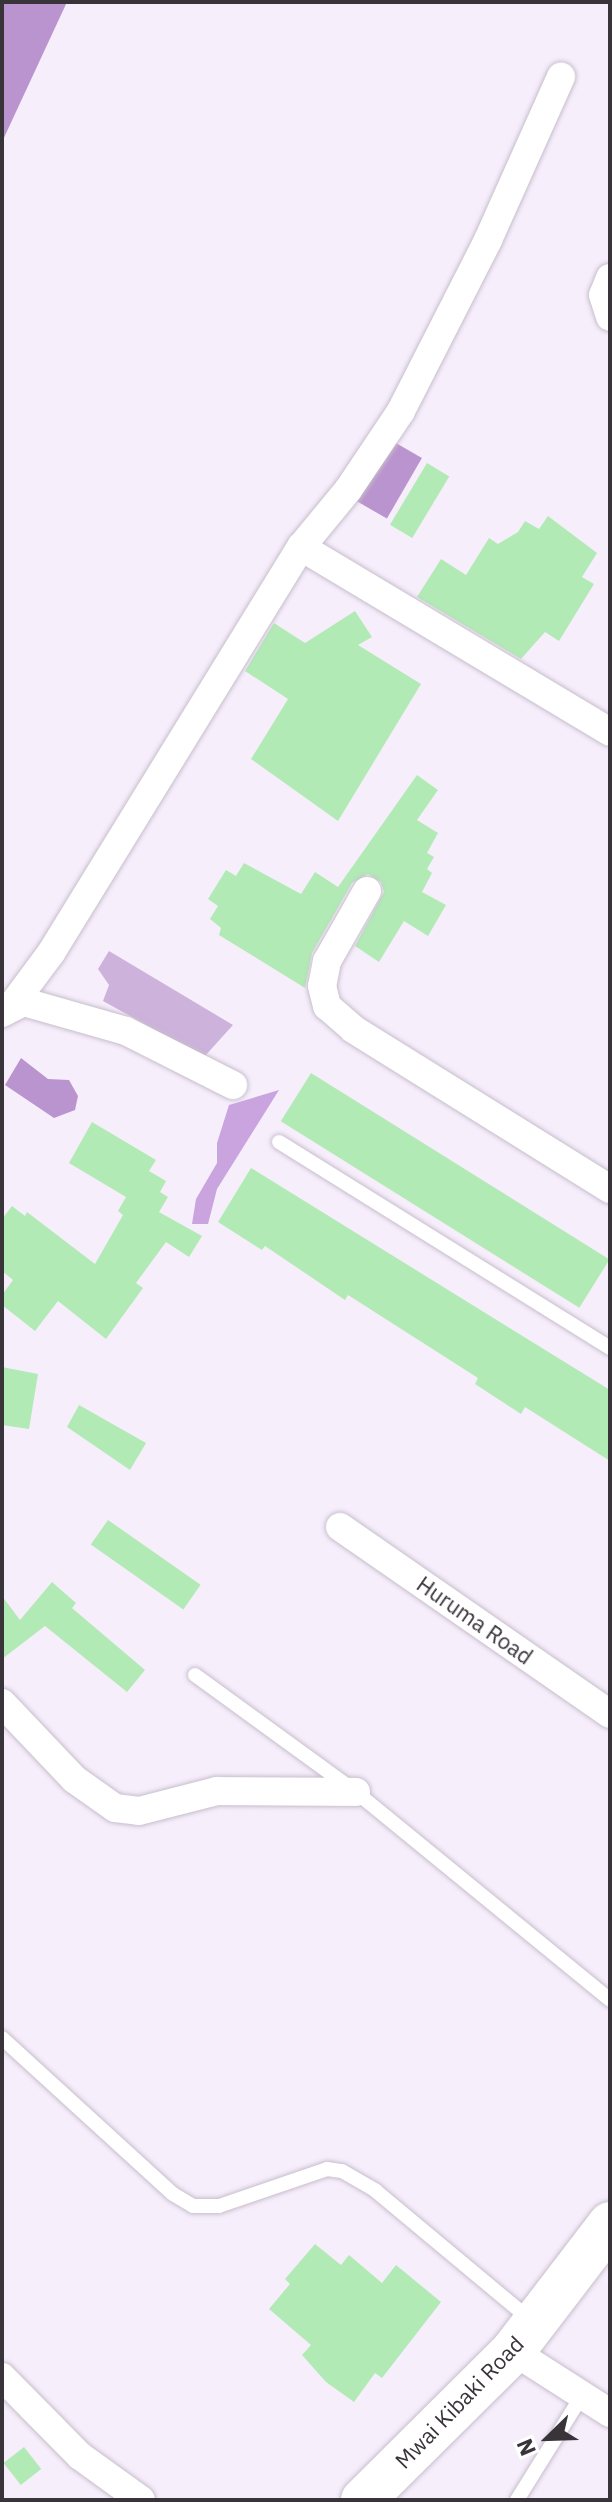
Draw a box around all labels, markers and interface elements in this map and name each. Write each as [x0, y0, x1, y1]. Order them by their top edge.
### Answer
street label: Huruma Road [412, 1570, 538, 1670]
street label: Mwai Kibaki Road [389, 2330, 529, 2474]
north arrow [508, 2398, 588, 2478]
text: N [509, 2435, 542, 2461]

